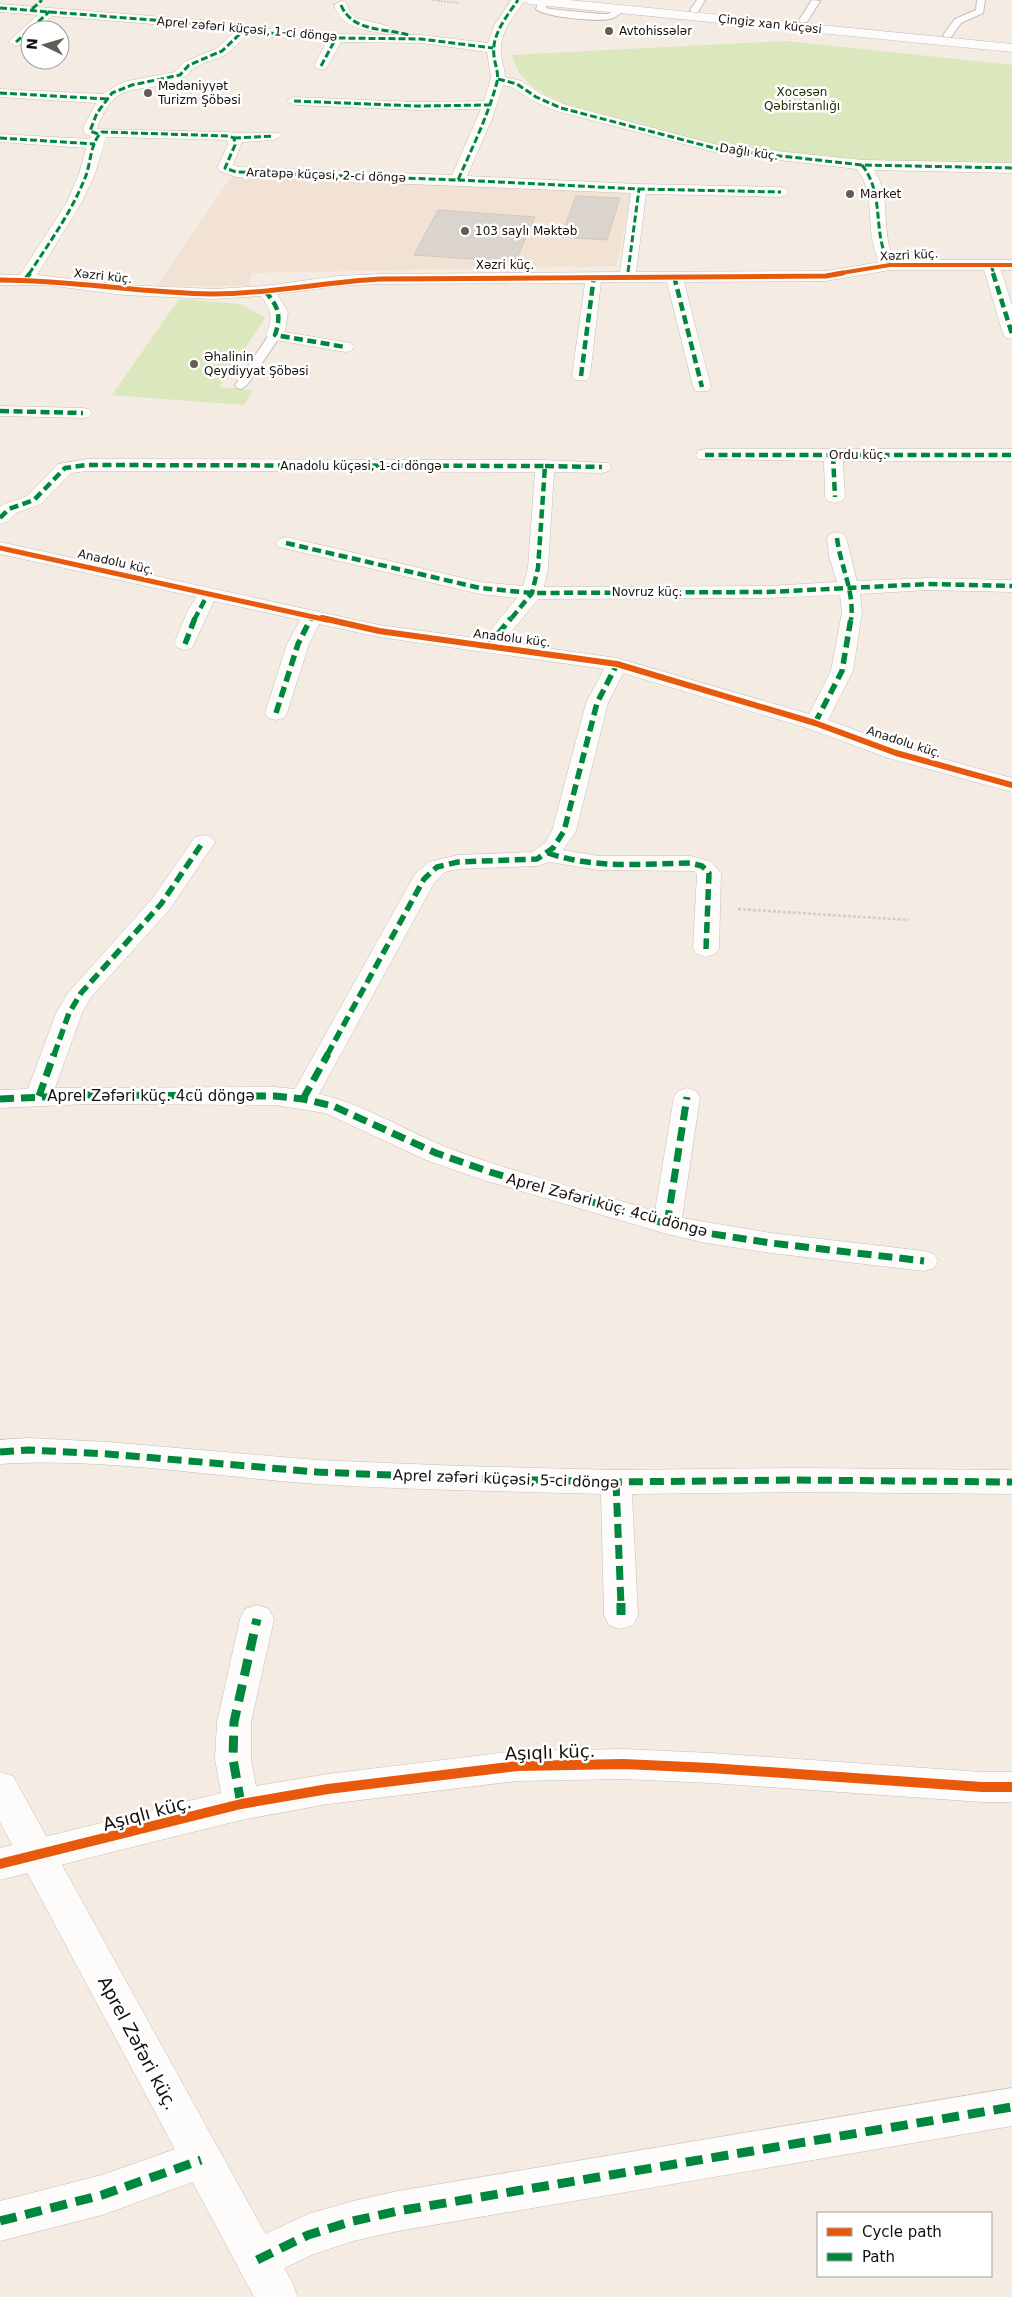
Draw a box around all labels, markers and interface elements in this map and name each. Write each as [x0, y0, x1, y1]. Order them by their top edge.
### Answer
street label: Çingiz xan küçəsi [718, 12, 822, 36]
street label: Aprel zəfəri küçəsi, 1-ci döngə [156, 14, 338, 44]
north arrow [20, 20, 70, 70]
place label: Avtohissələr [619, 24, 692, 38]
marker: Avtohissələr [603, 25, 615, 37]
text: N [24, 37, 41, 50]
place label: Mədəniyyət Turizm Şöbəsi [157, 79, 241, 107]
park label: Xocəsən Qəbirstanlığı [764, 85, 840, 113]
marker: Mədəniyyət Turizm Şöbəsi [142, 87, 154, 99]
street label: Dağlı küç. [719, 141, 779, 163]
street label: Aratəpə küçəsi, 2-ci döngə [246, 165, 406, 185]
place label: Market [860, 187, 902, 201]
marker: Market [844, 188, 856, 200]
place label: 103 saylı Məktəb [475, 224, 577, 238]
marker: 103 saylı Məktəb [459, 225, 471, 237]
street label: Xəzri küç. [879, 246, 939, 264]
street label: Xəzri küç. [476, 258, 534, 272]
street label: Xəzri küç. [73, 266, 133, 286]
place label: Əhalinin Qeydiyyat Şöbəsi [204, 350, 309, 378]
marker: Əhalinin Qeydiyyat Şöbəsi [188, 358, 200, 370]
street label: Ordu küç. [829, 448, 887, 462]
street label: Anadolu küçəsi, 1-ci döngə [280, 459, 442, 473]
street label: Anadolu küç. [77, 546, 155, 578]
street label: Novruz küç. [612, 585, 682, 599]
street label: Anadolu küç. [473, 626, 551, 650]
street label: Anadolu küç. [865, 723, 943, 761]
street label: Aprel Zəfəri küç. 4cü döngə [47, 1087, 255, 1105]
street label: Aprel Zəfəri küç. 4cü döngə [504, 1169, 710, 1241]
street label: Aprel zəfəri küçəsi, 5-ci döngə [393, 1466, 619, 1492]
street label: Aşıqlı küç. [504, 1740, 596, 1764]
street label: Aşıqlı küç. [100, 1791, 194, 1835]
street label: Aprel Zəfəri küç. [94, 1973, 182, 2113]
legend [817, 2212, 992, 2277]
text: Cycle path [862, 2223, 942, 2241]
text: Path [862, 2248, 895, 2266]

